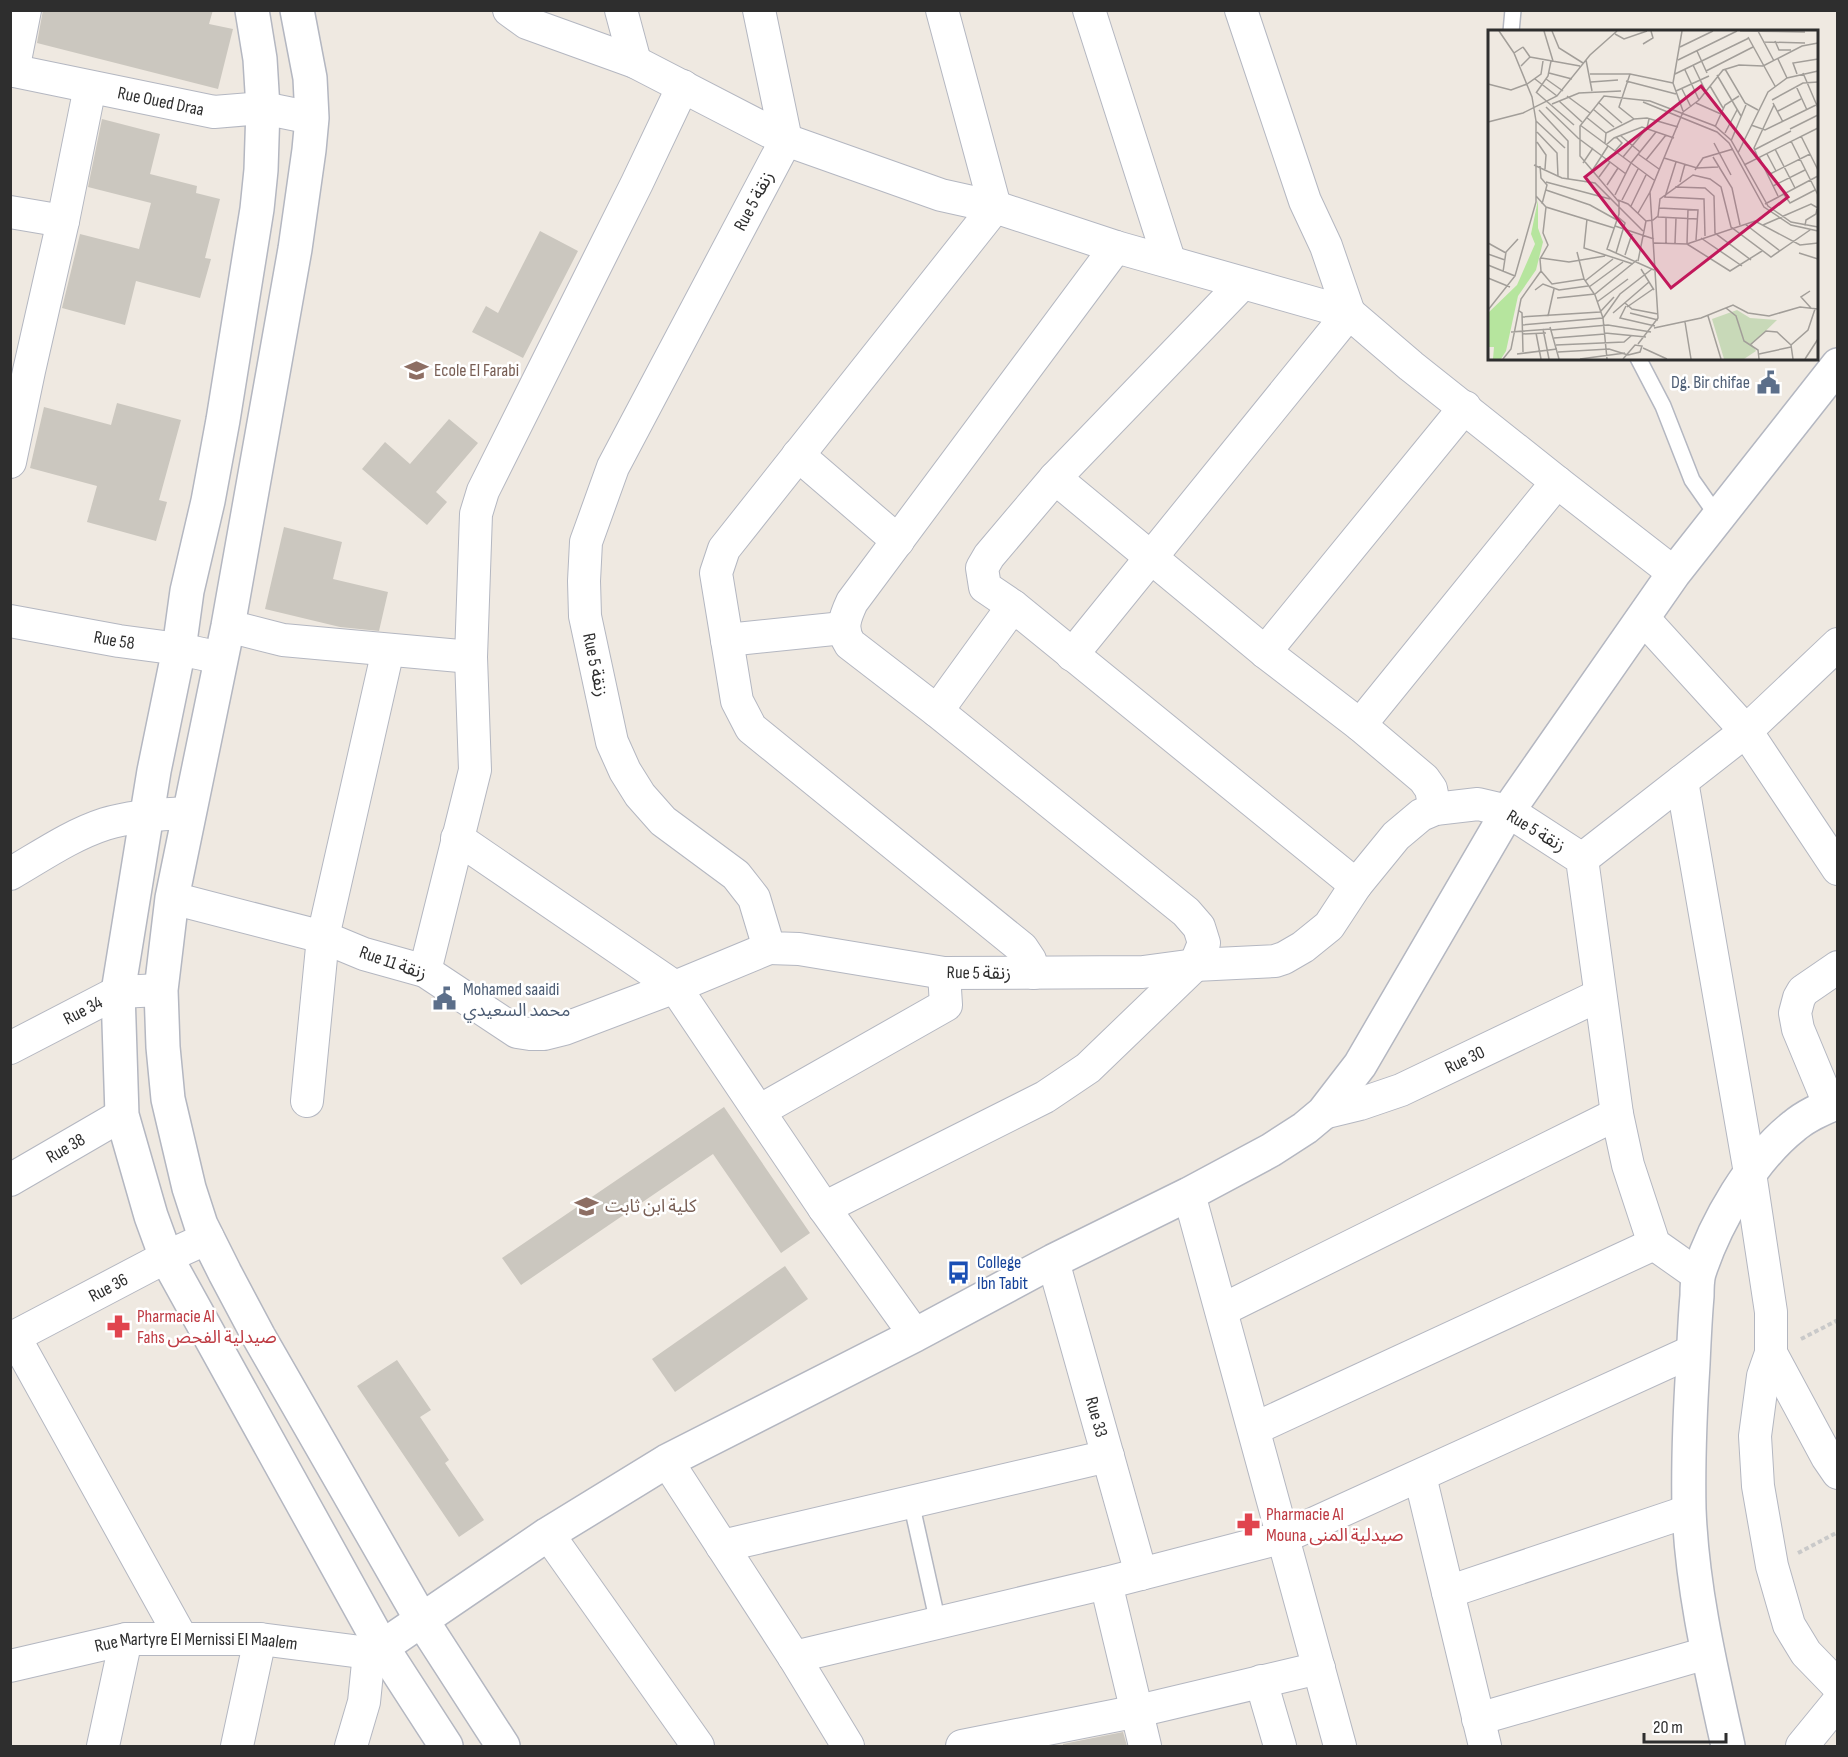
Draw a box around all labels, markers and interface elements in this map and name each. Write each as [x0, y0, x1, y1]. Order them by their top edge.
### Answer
inset map [1488, 30, 1818, 360]
street label: Rue Oued Draa [116, 82, 206, 120]
street label: Rue 5 زنقة [730, 168, 778, 234]
school or university icon: Ecole El Farabi [403, 357, 429, 383]
place label: Ecole El Farabi [434, 360, 519, 381]
public building icon: Dg. Bir chifae [1755, 369, 1781, 395]
place label: Dg. Bir chifae [1671, 372, 1750, 393]
street label: Rue 58 [92, 626, 136, 654]
street label: Rue 5 زنقة [578, 631, 612, 699]
street label: Rue 5 زنقة [1503, 805, 1569, 857]
street label: Rue 11 زنقة [356, 942, 430, 984]
street label: Rue 5 زنقة [947, 962, 1011, 984]
place label: Mohamed saaidi محمد السعيدي [463, 979, 570, 1023]
public building icon: Mohamed saaidi محمد السعيدي [432, 986, 458, 1012]
street label: Rue 34 [60, 991, 106, 1029]
street label: Rue 30 [1441, 1041, 1488, 1078]
street label: Rue 38 [42, 1128, 89, 1167]
school or university icon: كلية ابن ثابت [574, 1193, 600, 1219]
place label: كلية ابن ثابت [605, 1196, 697, 1217]
place label: College Ibn Tabit [977, 1252, 1029, 1294]
bus stop icon: College Ibn Tabit [946, 1259, 972, 1285]
street label: Rue 36 [85, 1268, 132, 1306]
place label: Pharmacie Al Fahs صيدلية الفحص [137, 1306, 277, 1348]
pharmacy icon: Pharmacie Al Fahs صيدلية الفحص [106, 1313, 132, 1339]
street label: Rue 33 [1081, 1394, 1113, 1440]
place label: Pharmacie Al Mouna صيدلية المنى [1266, 1504, 1404, 1546]
pharmacy icon: Pharmacie Al Mouna صيدلية المنى [1235, 1511, 1261, 1537]
street label: Rue Martyre El Mernissi El Maalem [92, 1628, 299, 1656]
scale bar [1644, 1706, 1726, 1744]
text: 20 m [1653, 1717, 1683, 1738]

